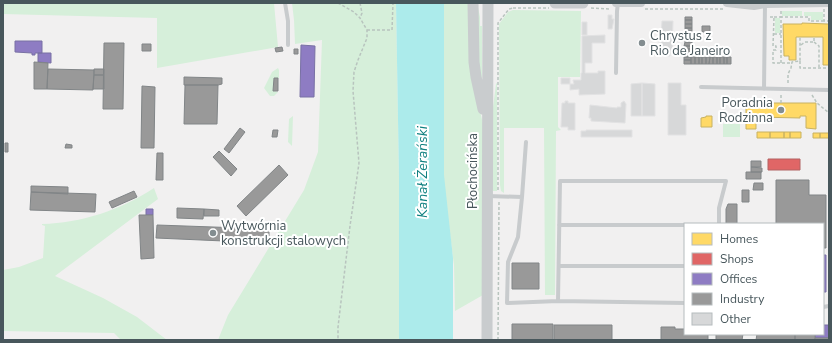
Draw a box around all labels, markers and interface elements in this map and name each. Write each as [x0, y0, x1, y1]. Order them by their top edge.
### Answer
place label: Chrystus z Rio de Janeiro [650, 27, 730, 60]
marker: Chrystus z Rio de Janeiro [637, 38, 647, 48]
place label: Poradnia Rodzinna [719, 94, 773, 127]
marker: Poradnia Rodzinna [776, 105, 786, 115]
water label: Kanał Żerański [413, 125, 432, 218]
street label: Płochocińska [464, 133, 482, 209]
place label: Wytwórnia konstrukcji stalowych [221, 217, 346, 250]
legend [684, 223, 824, 335]
marker: Wytwórnia konstrukcji stalowych [208, 228, 218, 238]
text: Homes [720, 231, 758, 247]
text: Shops [720, 251, 754, 267]
text: Offices [720, 271, 758, 287]
text: Industry [720, 291, 765, 307]
text: Other [720, 311, 752, 327]

